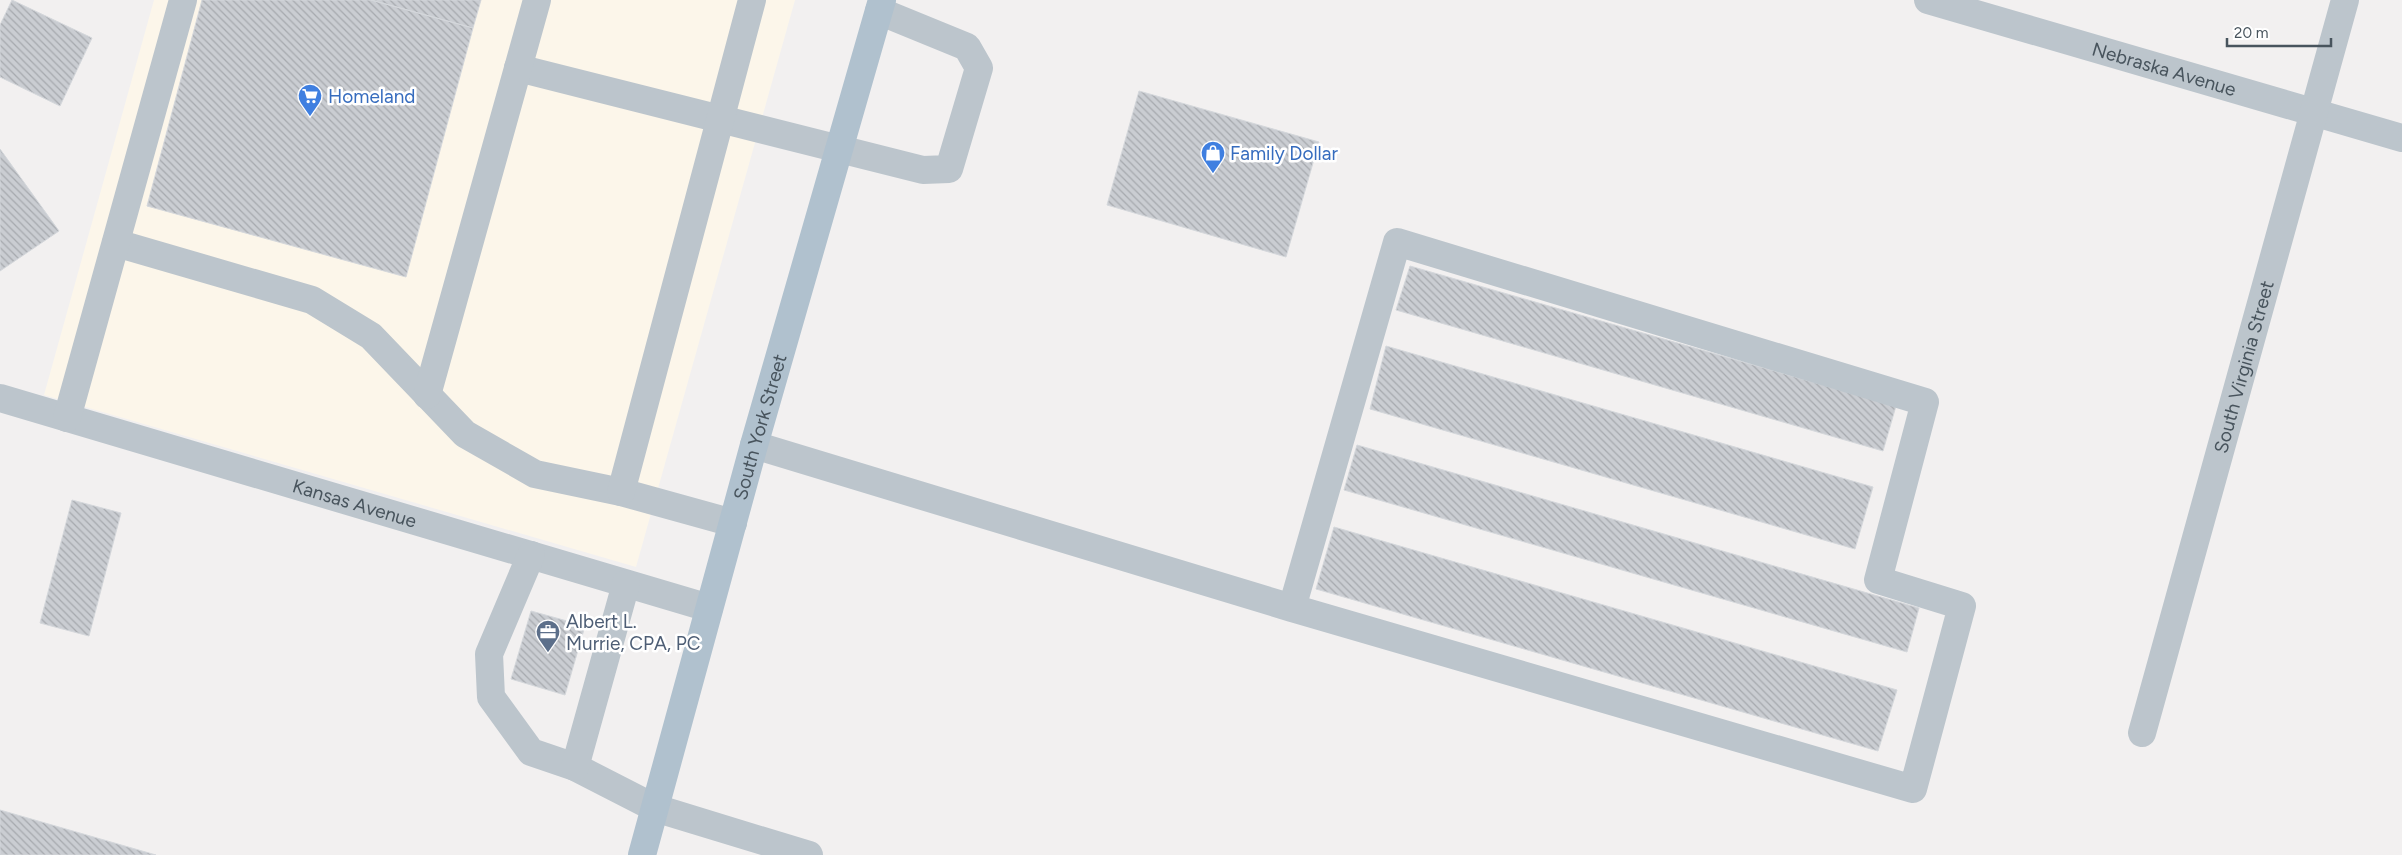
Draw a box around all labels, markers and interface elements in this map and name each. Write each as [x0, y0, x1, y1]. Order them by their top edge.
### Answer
scale bar [2227, 15, 2331, 47]
text: 20 m [2234, 24, 2268, 42]
street label: Nebraska Avenue [2089, 37, 2239, 101]
supermarket icon: Homeland [297, 83, 323, 117]
place label: Homeland [328, 85, 415, 108]
shop icon: Family Dollar [1200, 140, 1226, 174]
place label: Family Dollar [1230, 142, 1338, 165]
street label: South Virginia Street [2209, 278, 2279, 456]
street label: South York Street [729, 351, 792, 503]
street label: Kansas Avenue [290, 474, 419, 533]
place label: Albert L. Murrie, CPA, PC [566, 610, 701, 655]
office icon: Albert L. Murrie, CPA, PC [535, 619, 561, 653]

